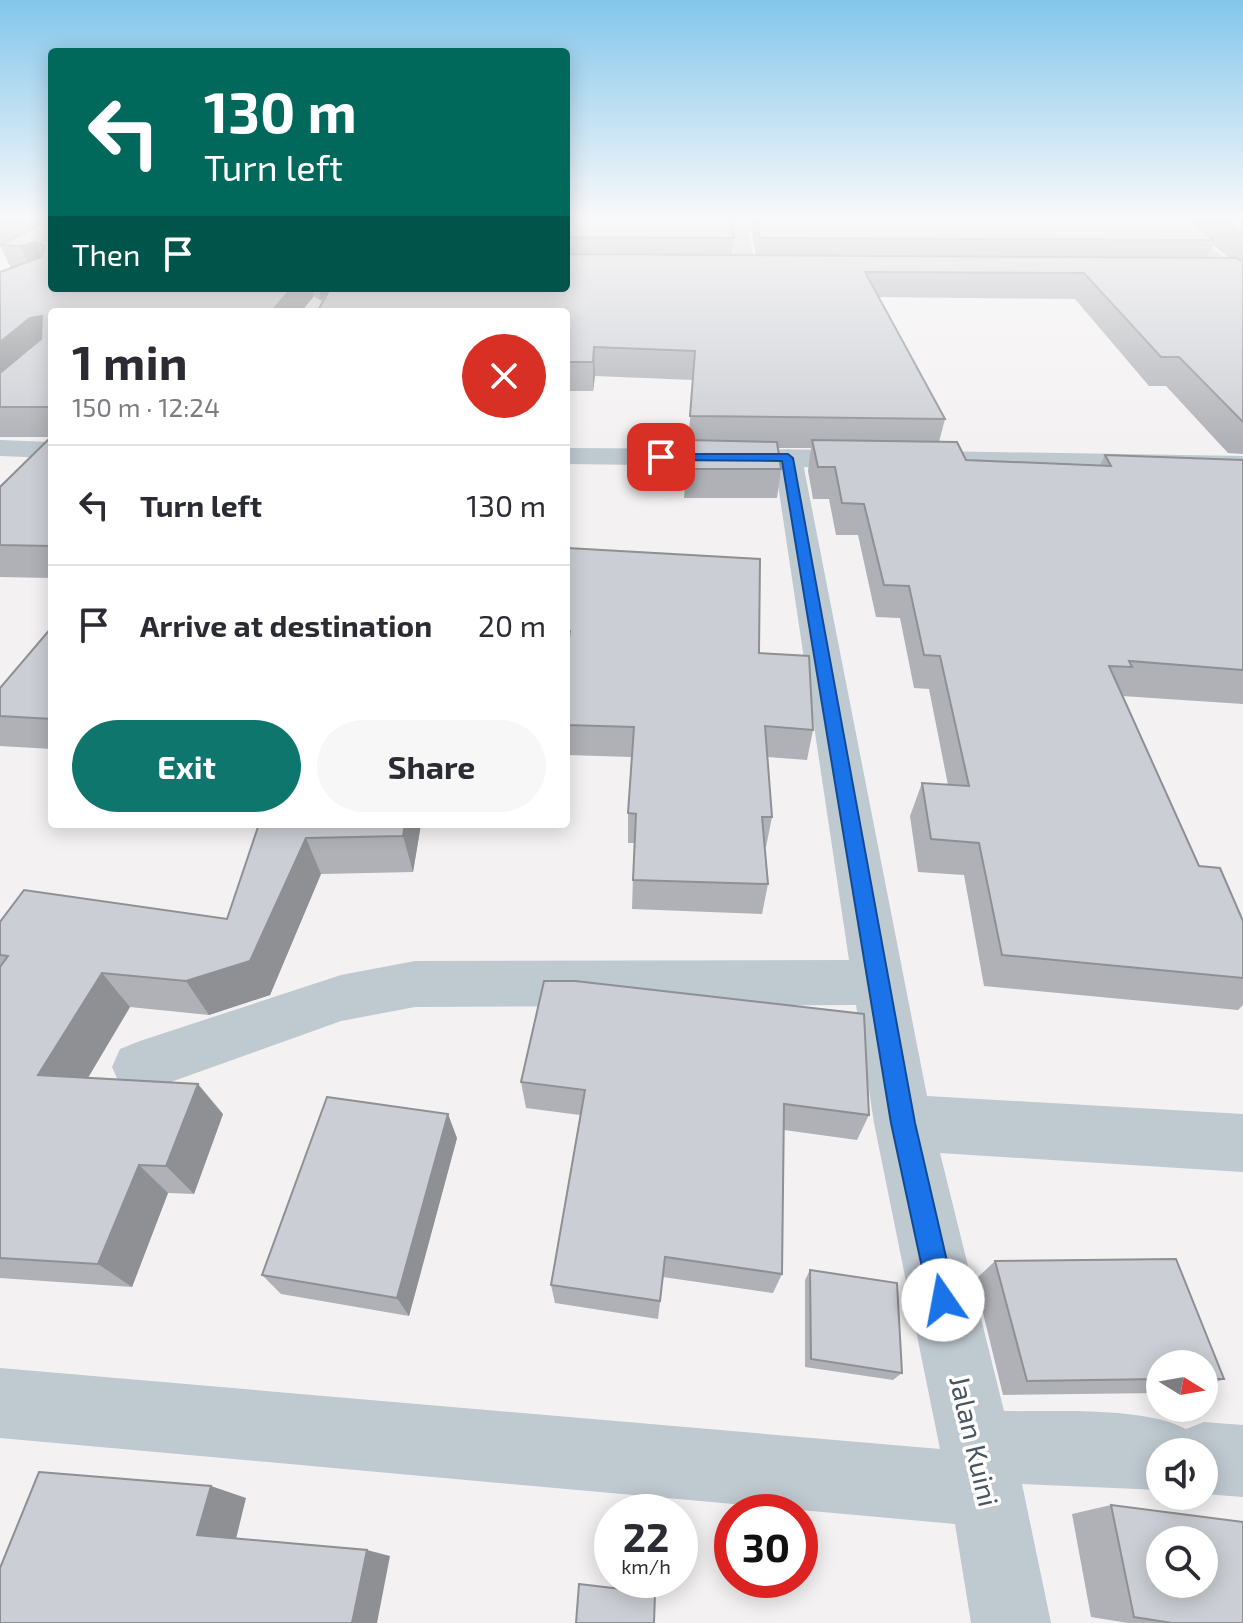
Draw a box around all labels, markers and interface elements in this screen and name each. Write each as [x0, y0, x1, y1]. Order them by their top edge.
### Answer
text: 130 m [204, 77, 357, 144]
icon: left [72, 80, 176, 184]
text: Turn left [204, 145, 343, 188]
icon: arrive [156, 232, 200, 276]
text: Then [72, 236, 140, 272]
text: 1 min [72, 332, 188, 390]
button: close [462, 334, 546, 418]
text: 150 m · 12:24 [72, 391, 220, 422]
pin [627, 423, 695, 491]
icon: arrive [639, 435, 683, 479]
icon: left [72, 483, 116, 527]
text: Turn left [140, 487, 262, 523]
text: 130 m [466, 487, 546, 523]
icon: arrive [72, 603, 116, 647]
text: Arrive at destination [140, 607, 432, 643]
text: 20 m [478, 607, 546, 643]
button: Exit [72, 720, 301, 812]
button: Share [317, 720, 546, 812]
position arrow [901, 1258, 985, 1342]
north arrow [1146, 1350, 1218, 1422]
map controls [1146, 1350, 1218, 1598]
street label: Jalan Kuini [943, 1372, 1007, 1510]
button: sound [1146, 1438, 1218, 1510]
speed limit sign: 30 [714, 1494, 818, 1598]
text: 22 [623, 1512, 669, 1560]
button: search [1146, 1526, 1218, 1598]
text: km/h [621, 1554, 671, 1578]

